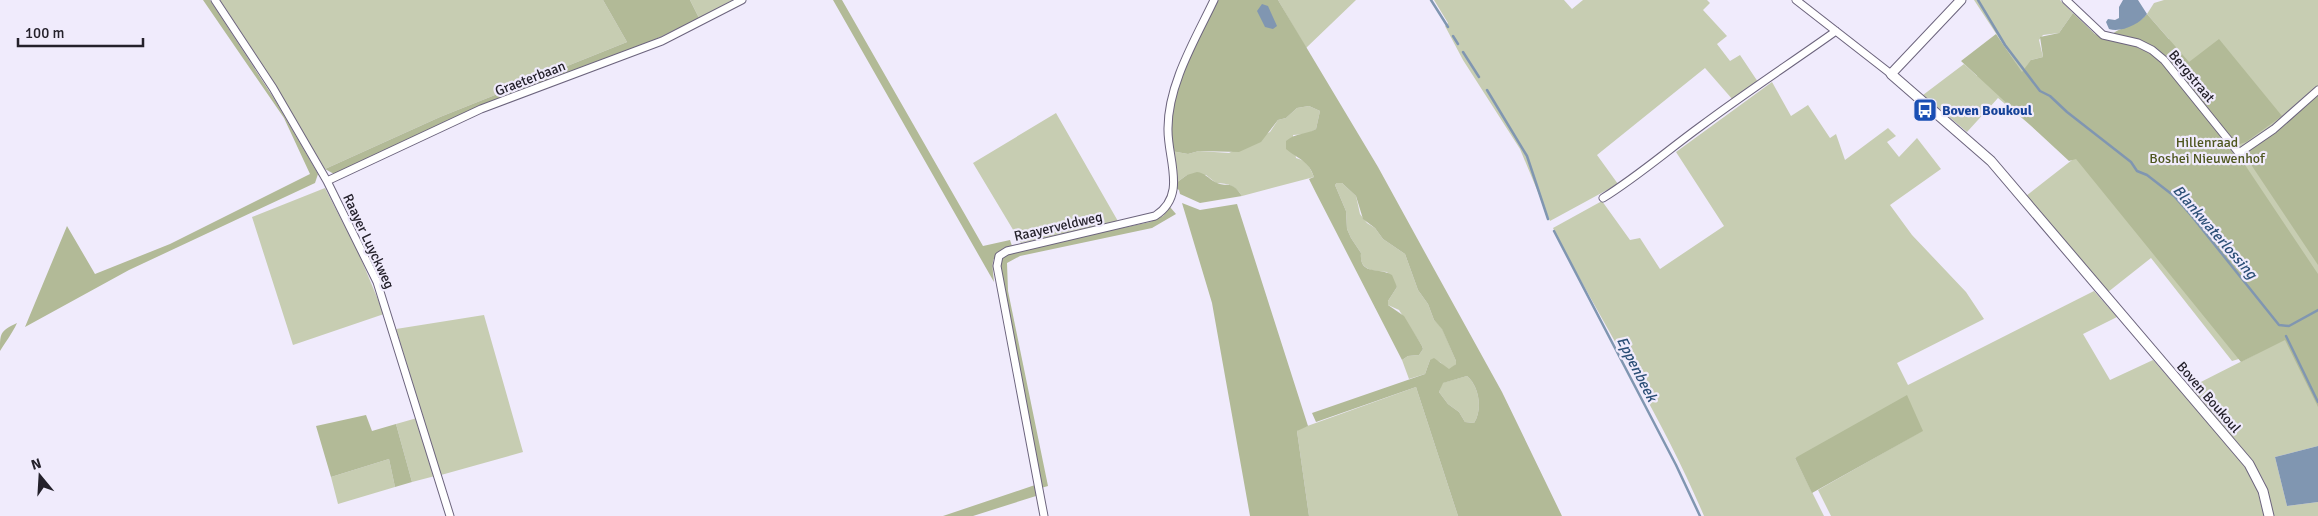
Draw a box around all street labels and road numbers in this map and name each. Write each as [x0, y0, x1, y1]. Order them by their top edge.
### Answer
street label: Bergstraat [2165, 47, 2218, 106]
street label: Graeterbaan [492, 57, 568, 100]
street label: Raayer Luyckweg [339, 191, 398, 291]
street label: Raayerveldweg [1012, 208, 1104, 245]
street label: Boven Boukoul [2173, 358, 2244, 436]

